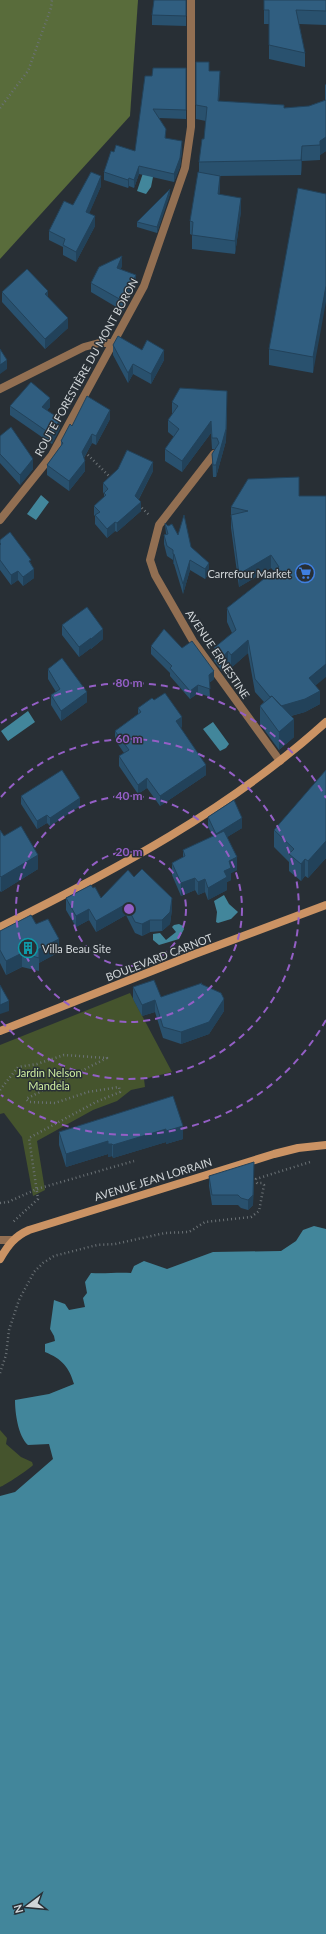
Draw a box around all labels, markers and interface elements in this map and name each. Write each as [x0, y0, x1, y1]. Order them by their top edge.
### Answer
street label: ROUTE FORESTIÈRE DU MONT BORON [32, 276, 140, 458]
supermarket icon: Carrefour Market [294, 562, 316, 584]
place label: Carrefour Market [208, 567, 291, 580]
street label: AVENUE ERNESTINE [183, 607, 253, 701]
text: 80 m [116, 675, 142, 690]
text: 60 m [116, 731, 142, 746]
text: 40 m [116, 788, 142, 803]
text: 20 m [116, 844, 142, 859]
centre of rings [122, 902, 136, 916]
street label: BOULEVARD CARNOT [104, 930, 215, 983]
building icon: Villa Beau Site [17, 937, 39, 959]
place label: Villa Beau Site [42, 942, 111, 955]
park label: Jardin Nelson Mandela [16, 1066, 82, 1092]
street label: AVENUE JEAN LORRAIN [93, 1155, 213, 1203]
north arrow [8, 1886, 48, 1926]
text: N [10, 1903, 25, 1915]

